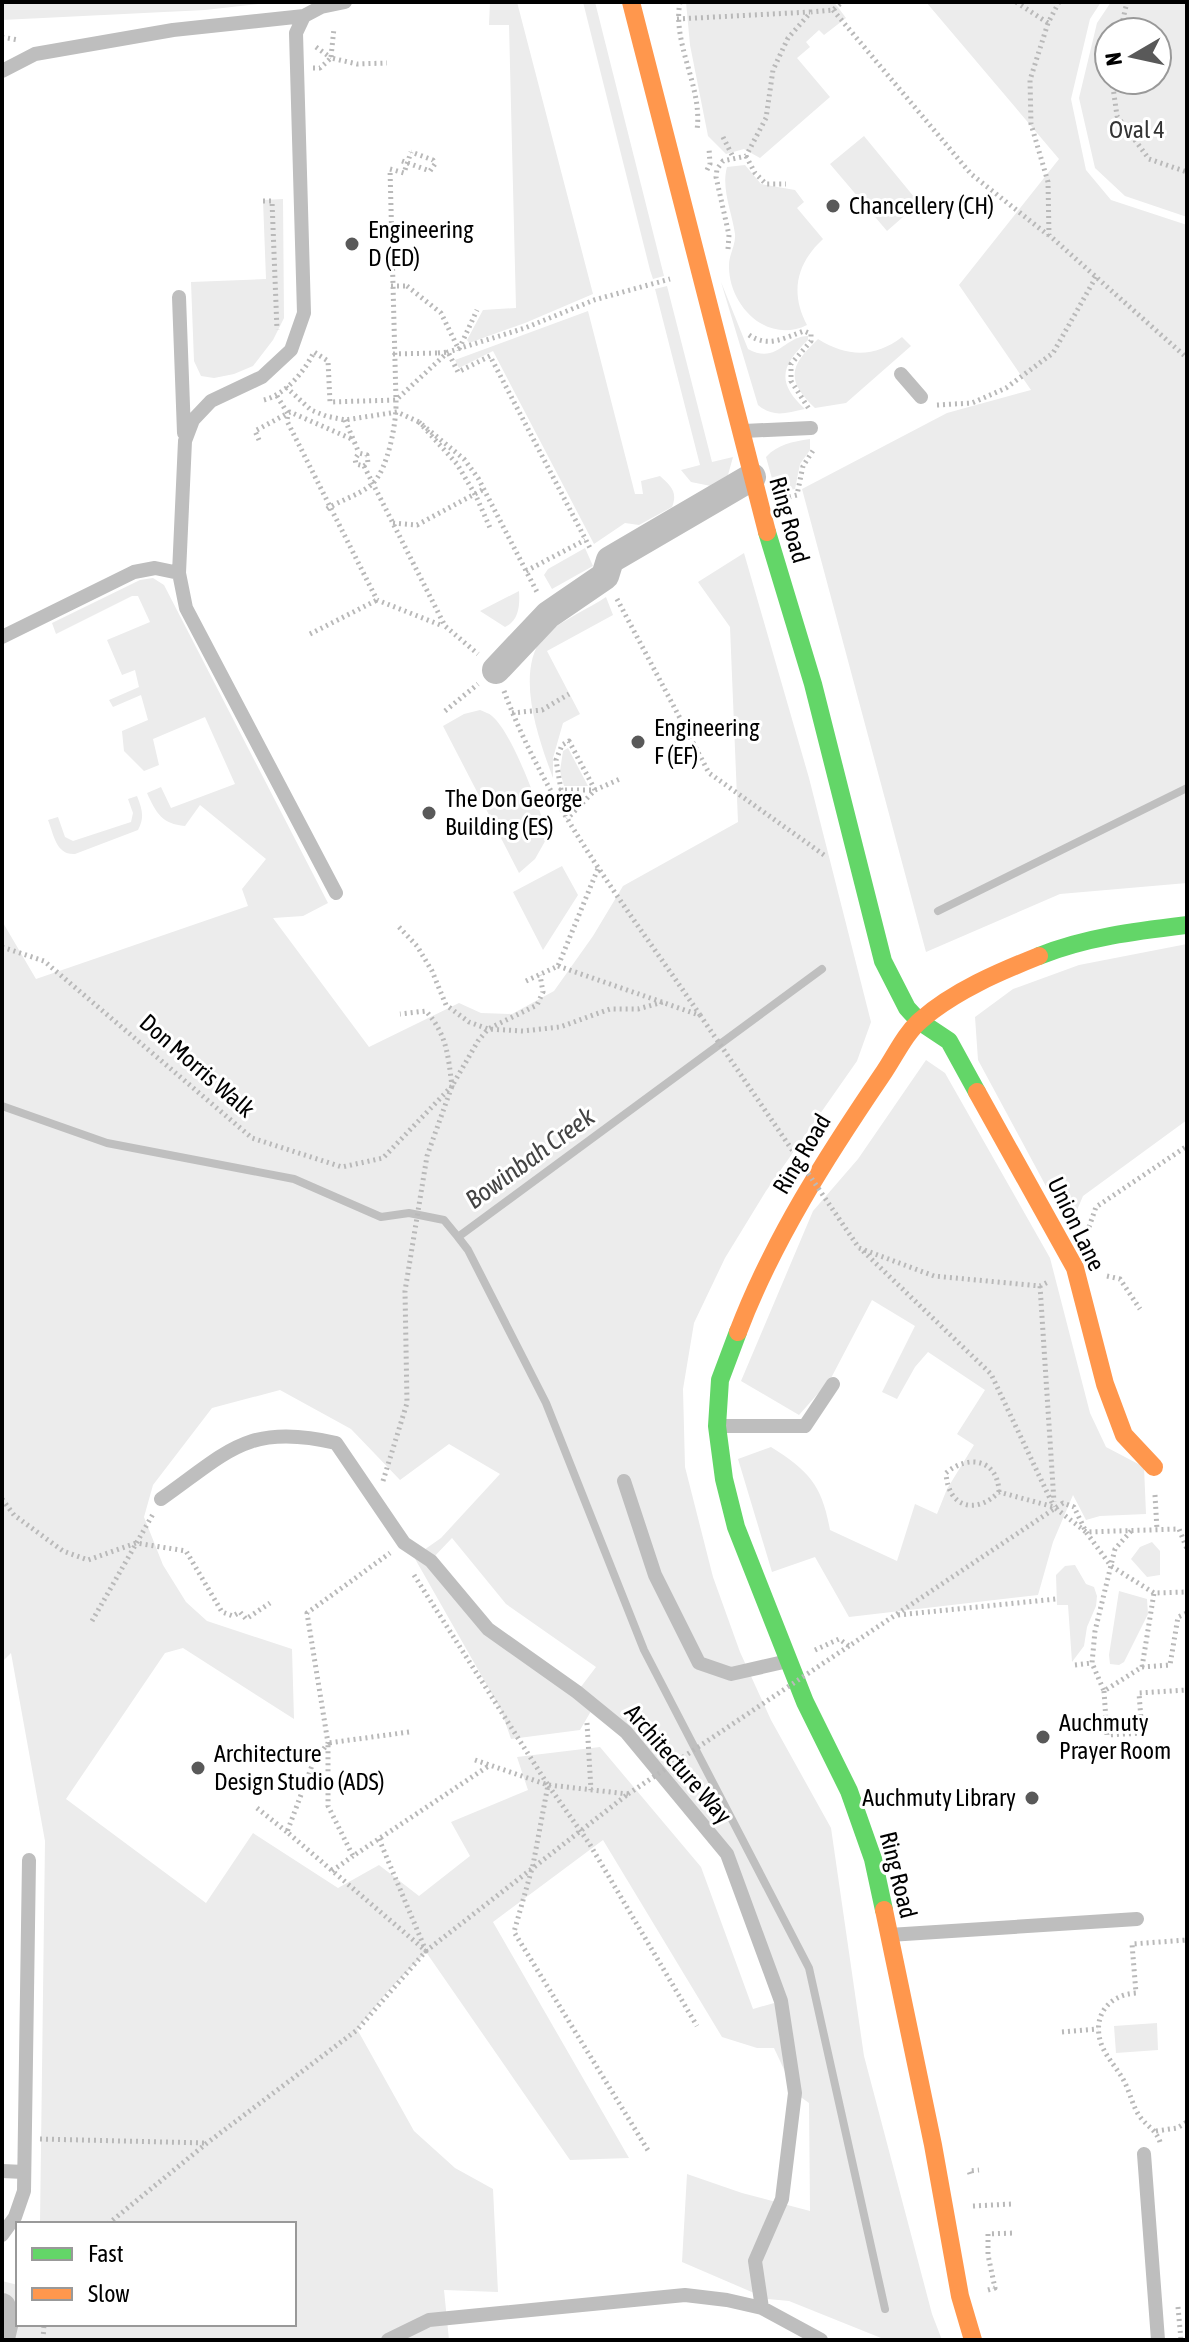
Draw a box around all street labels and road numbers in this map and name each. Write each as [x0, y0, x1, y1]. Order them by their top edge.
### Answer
street label: Ring Road [764, 474, 815, 566]
street label: Don Morris Walk [134, 1008, 261, 1123]
street label: Ring Road [767, 1109, 836, 1199]
street label: Union Lane [1042, 1173, 1111, 1275]
street label: Architecture Way [619, 1699, 737, 1829]
street label: Ring Road [875, 1829, 922, 1921]

